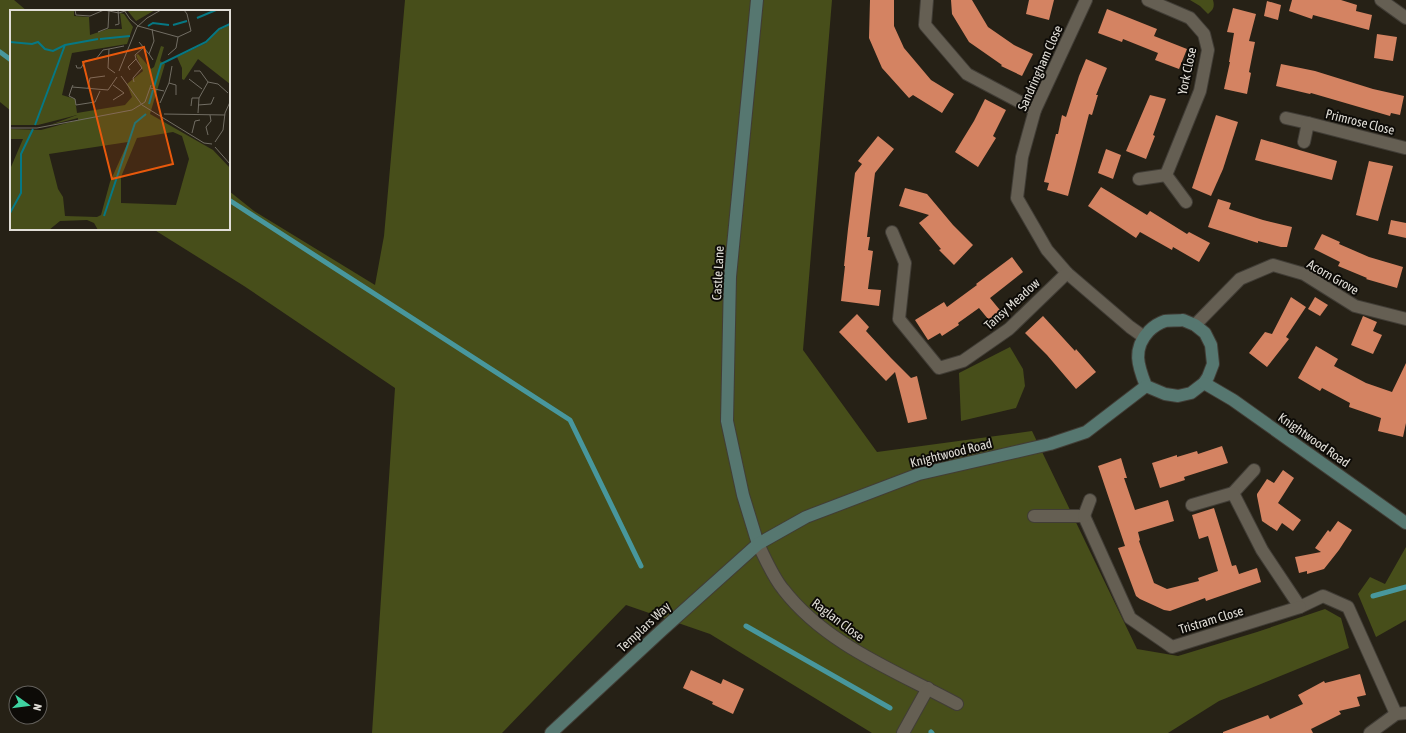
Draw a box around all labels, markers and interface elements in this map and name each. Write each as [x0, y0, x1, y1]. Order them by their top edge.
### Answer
inset map [10, 10, 230, 230]
street label: Sandringham Close [1014, 23, 1066, 113]
street label: York Close [1175, 46, 1199, 96]
street label: Primrose Close [1324, 106, 1396, 138]
street label: Castle Lane [709, 245, 727, 301]
street label: Acorn Grove [1305, 256, 1362, 298]
street label: Tansy Meadow [981, 275, 1043, 333]
street label: Knightwood Road [1275, 410, 1353, 470]
street label: Knightwood Road [908, 436, 994, 470]
street label: Raglan Close [809, 596, 867, 645]
street label: Templars Way [615, 598, 674, 655]
street label: Tristram Close [1177, 603, 1245, 637]
north arrow [8, 685, 48, 725]
text: N [31, 703, 44, 712]

